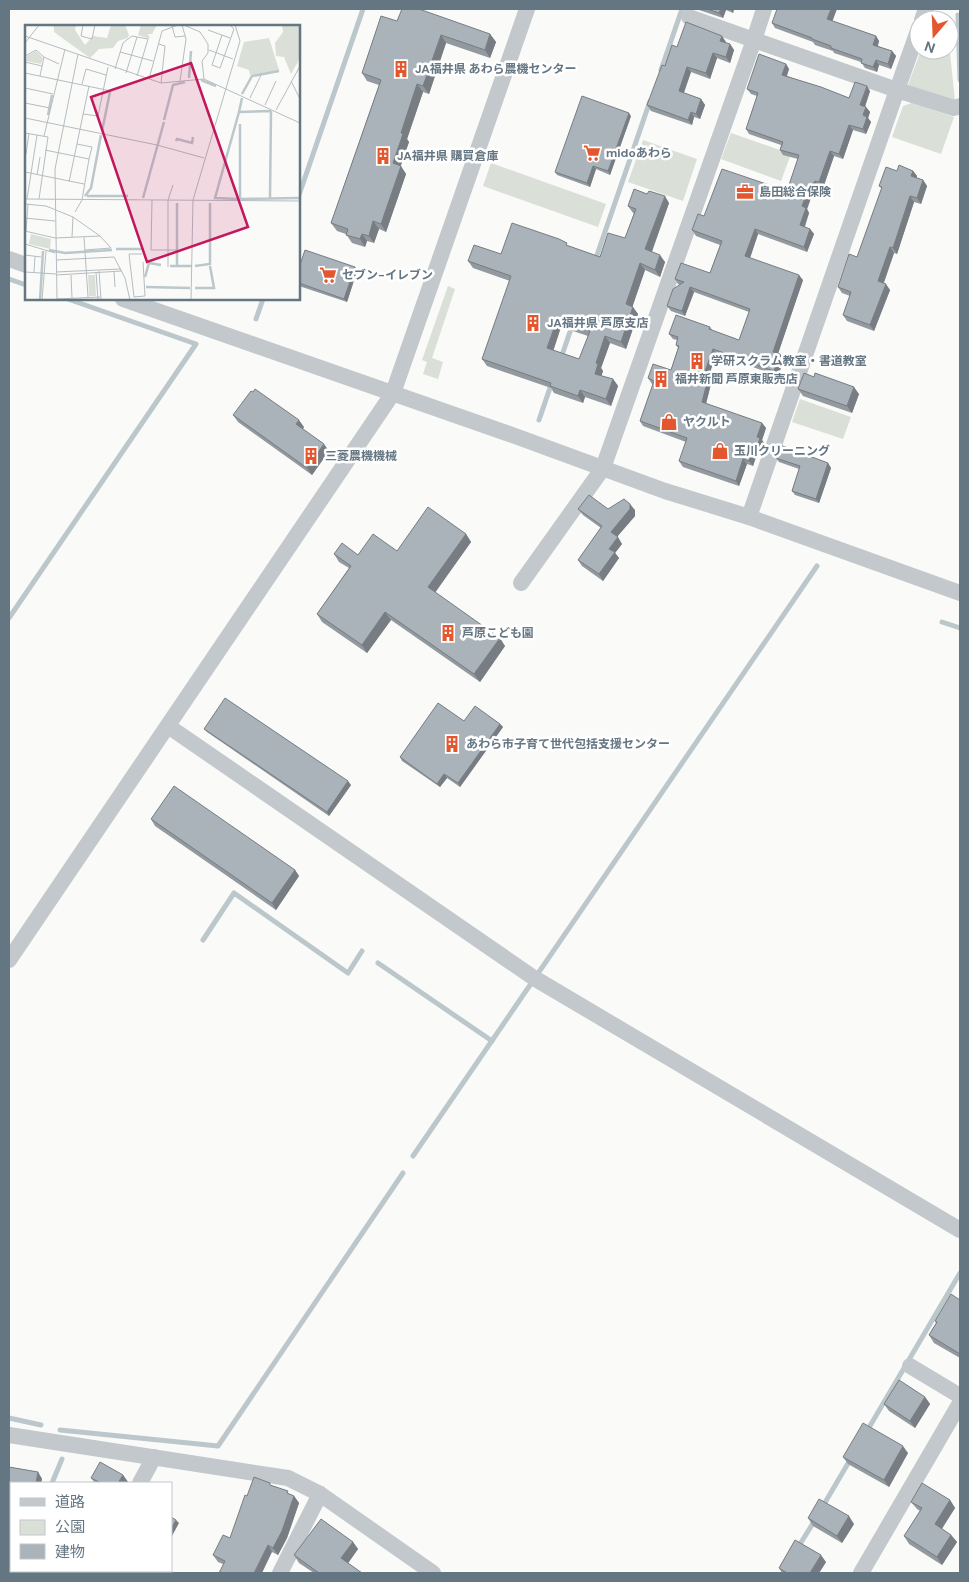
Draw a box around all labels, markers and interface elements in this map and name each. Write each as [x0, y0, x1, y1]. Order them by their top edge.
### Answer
north arrow [909, 10, 959, 60]
inset map [25, 25, 300, 300]
text: N [922, 37, 938, 57]
building icon: JA福井県 あわら農機センター [391, 59, 411, 79]
place label: JA福井県 あわら農機センター [415, 61, 576, 77]
supermarket icon: midoあわら [582, 143, 602, 163]
place label: midoあわら [606, 145, 672, 161]
building icon: JA福井県 購買倉庫 [373, 146, 393, 166]
place label: JA福井県 購買倉庫 [397, 148, 498, 164]
office icon: 島田総合保険 [735, 182, 755, 202]
place label: 島田総合保険 [759, 184, 831, 200]
supermarket icon: セブン-イレブン [318, 265, 338, 285]
place label: セブン-イレブン [342, 267, 433, 283]
building icon: JA福井県 芦原支店 [523, 313, 543, 333]
place label: JA福井県 芦原支店 [547, 315, 648, 331]
building icon: 学研スクラム教室・書道教室 [687, 351, 707, 371]
place label: 学研スクラム教室・書道教室 [711, 353, 867, 369]
building icon: 福井新聞 芦原東販売店 [651, 369, 671, 389]
place label: 福井新聞 芦原東販売店 [675, 371, 798, 387]
shop icon: ヤクルト [659, 412, 679, 432]
place label: ヤクルト [683, 414, 731, 430]
shop icon: 玉川クリーニング [710, 441, 730, 461]
place label: 玉川クリーニング [734, 443, 830, 459]
building icon: 三菱農機機械 [301, 446, 321, 466]
place label: 三菱農機機械 [325, 448, 397, 464]
building icon: 芦原こども園 [438, 623, 458, 643]
place label: 芦原こども園 [462, 625, 534, 641]
building icon: あわら市子育て世代包括支援センター [442, 734, 462, 754]
place label: あわら市子育て世代包括支援センター [466, 736, 670, 752]
legend [10, 1482, 172, 1572]
text: 道路 [55, 1492, 85, 1512]
text: 公園 [55, 1517, 85, 1537]
text: 建物 [55, 1542, 85, 1562]

